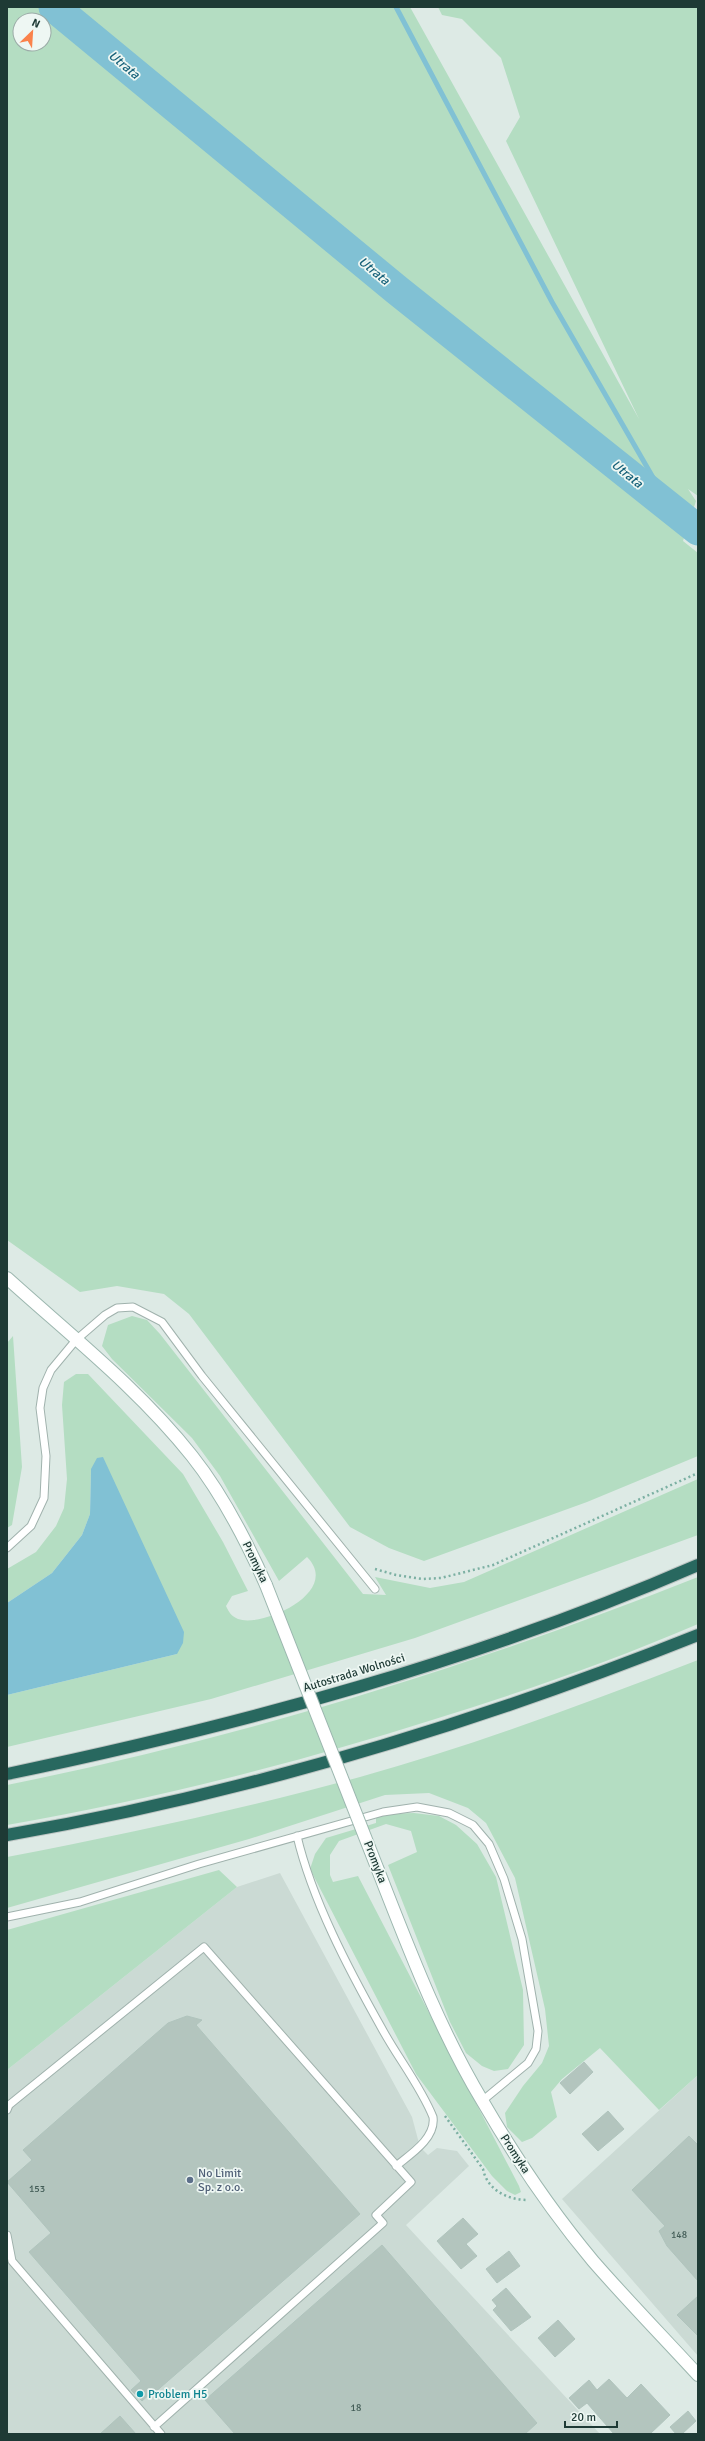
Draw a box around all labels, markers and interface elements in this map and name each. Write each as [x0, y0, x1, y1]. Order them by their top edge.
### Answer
north arrow [12, 12, 52, 52]
text: N [30, 16, 42, 31]
water label: Utrata [105, 47, 143, 83]
water label: Utrata [355, 253, 393, 289]
water label: Utrata [608, 457, 646, 492]
street label: Promyka [239, 1539, 271, 1585]
street label: Autostrada Wolności [301, 1650, 407, 1696]
street label: Promyka [360, 1839, 390, 1885]
street label: Promyka [497, 2131, 533, 2177]
place label: No Limit Sp. z o.o. [198, 2166, 243, 2195]
marker: No Limit Sp. z o.o. [185, 2175, 195, 2185]
house number: 153 [29, 2183, 45, 2195]
house number: 148 [671, 2229, 687, 2241]
place label: Problem H5 [148, 2387, 208, 2402]
marker: Problem H5 [135, 2389, 145, 2399]
house number: 18 [351, 2402, 361, 2414]
scale bar [565, 2403, 617, 2429]
text: 20 m [571, 2410, 596, 2425]

